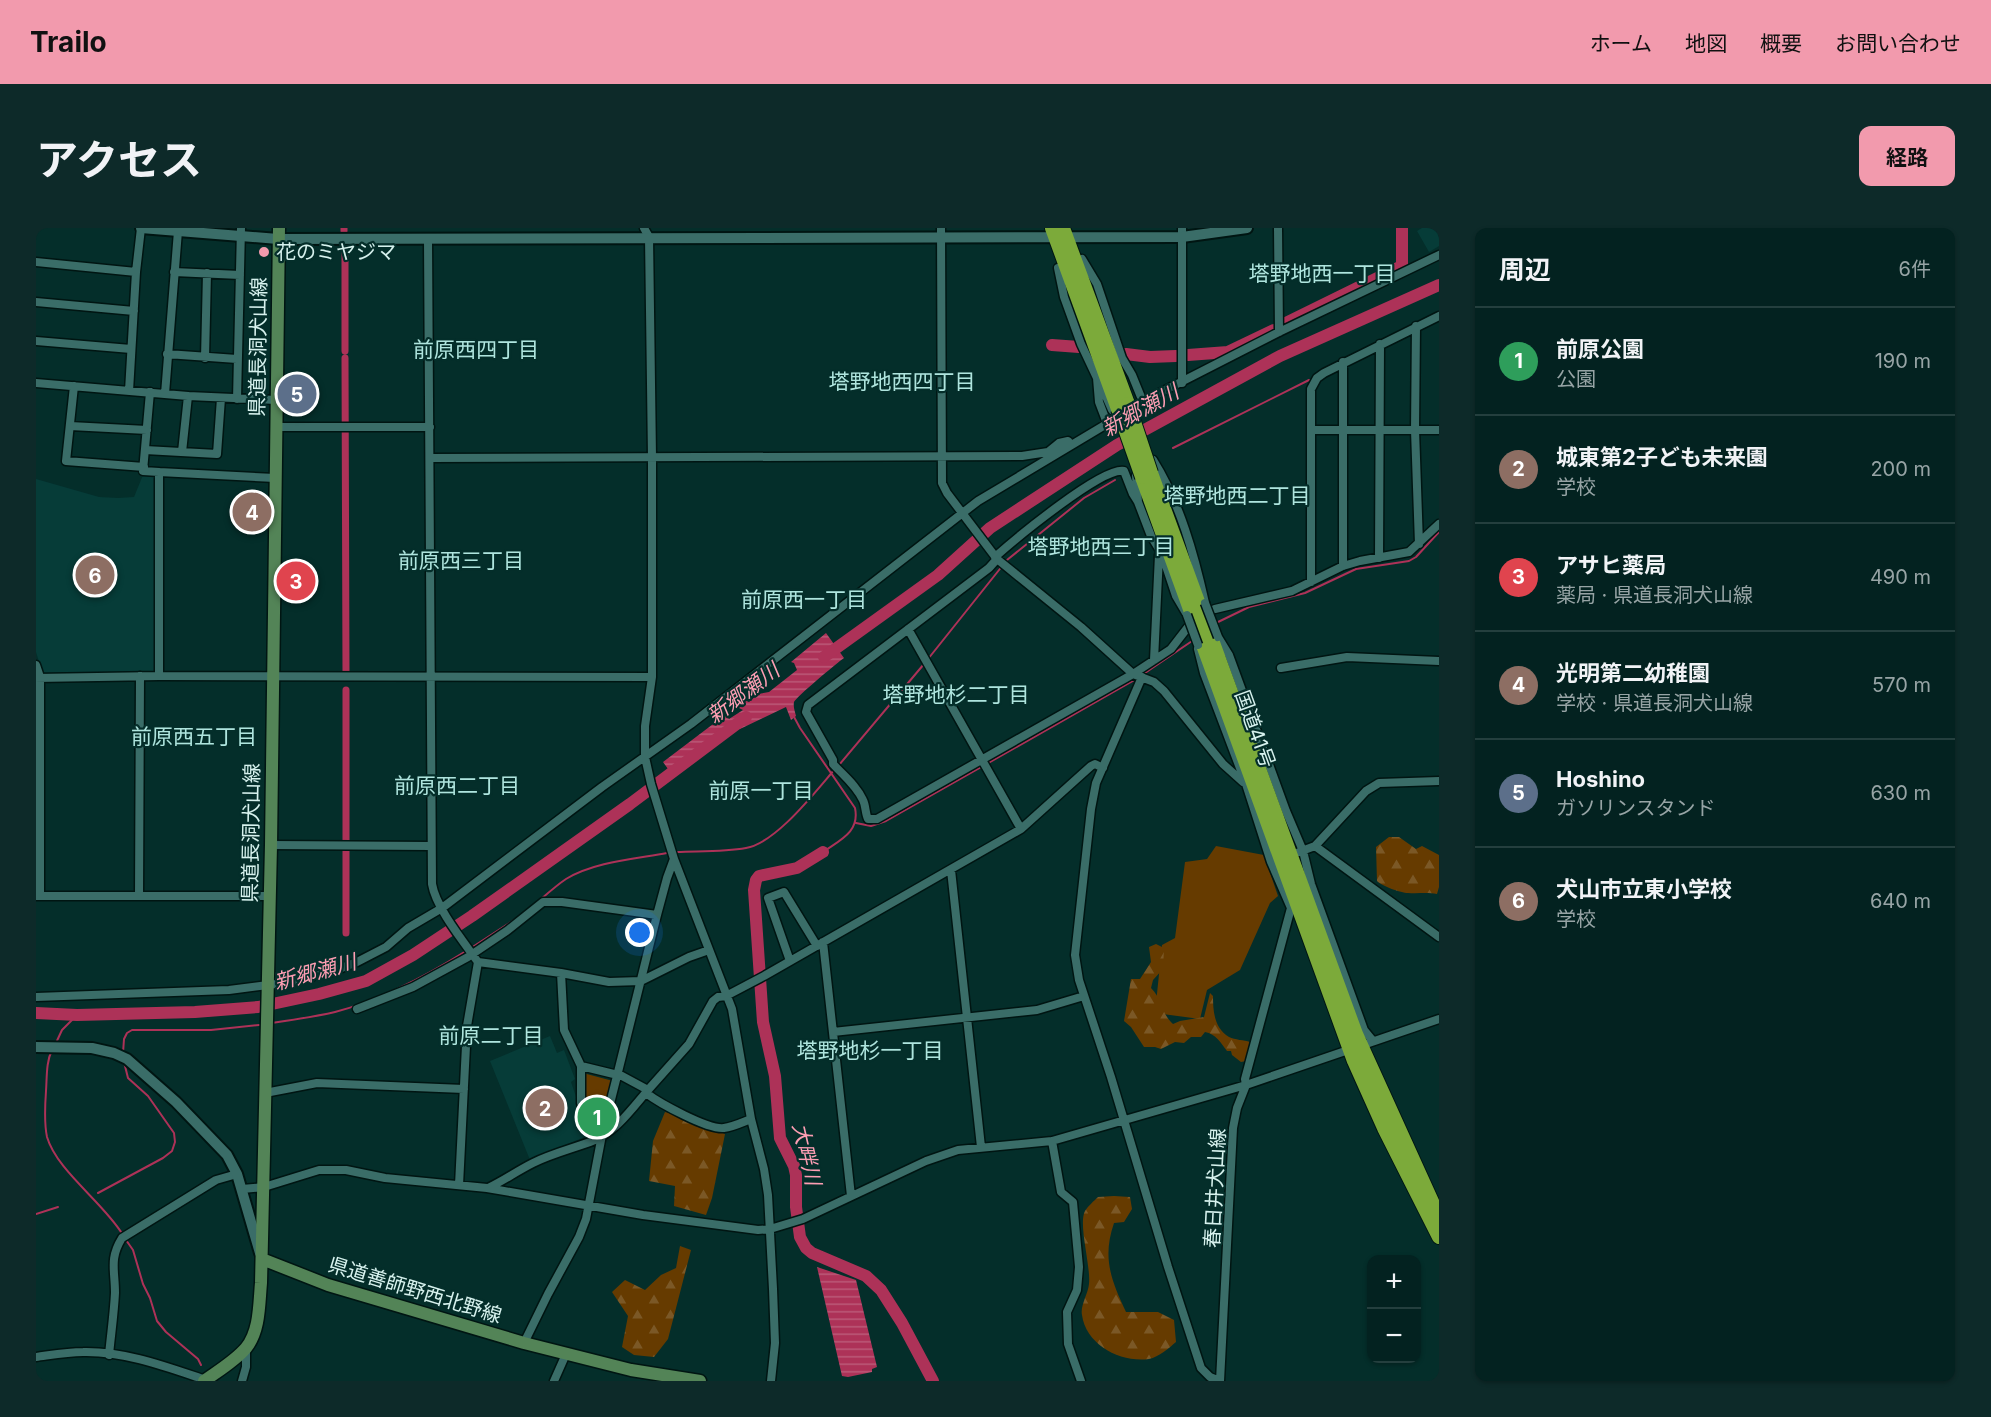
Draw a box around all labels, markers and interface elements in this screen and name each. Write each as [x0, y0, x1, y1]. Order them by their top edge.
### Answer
text: Trailo [30, 25, 107, 59]
text: ホーム [1590, 31, 1652, 56]
text: 地図 [1685, 31, 1727, 56]
text: 概要 [1760, 31, 1802, 56]
text: お問い合わせ [1835, 31, 1961, 56]
button: 経路 [1859, 126, 1955, 186]
text: アクセス [36, 134, 202, 185]
place label: 花のミヤジマ [276, 240, 396, 264]
marker: 花のミヤジマ [257, 245, 271, 259]
text: 周辺 [1499, 254, 1551, 285]
text: 6件 [1899, 257, 1931, 281]
district label: 塔野地西一丁目 [1249, 261, 1396, 286]
street label: 県道長洞犬山線 [245, 277, 271, 417]
text: 前原公園 [1556, 336, 1644, 362]
district label: 前原西四丁目 [413, 337, 539, 362]
text: 1 [1514, 349, 1523, 373]
text: 190 m [1875, 349, 1931, 373]
text: 公園 [1556, 367, 1596, 391]
district label: 塔野地西四丁目 [829, 369, 976, 394]
pin: 5 [278, 372, 316, 416]
water label: 新郷瀬川 [1097, 378, 1185, 441]
text: 城東第2子ども未来園 [1556, 444, 1768, 470]
text: 2 [1512, 457, 1525, 481]
text: 200 m [1870, 457, 1931, 481]
text: 学校 [1556, 475, 1596, 499]
district label: 塔野地西二丁目 [1164, 483, 1311, 508]
pin: 4 [232, 490, 272, 534]
district label: 塔野地西三丁目 [1028, 534, 1175, 559]
district label: 前原西三丁目 [398, 548, 524, 573]
pin: 6 [76, 552, 114, 598]
text: アサヒ薬局 [1556, 552, 1666, 578]
pin: 3 [276, 558, 316, 604]
text: 3 [1512, 565, 1525, 589]
text: 490 m [1870, 565, 1931, 589]
text: 薬局 · 県道長洞犬山線 [1556, 583, 1753, 607]
district label: 前原西一丁目 [741, 587, 867, 612]
water label: 新郷瀬川 [702, 657, 786, 728]
text: 光明第二幼稚園 [1556, 660, 1710, 686]
text: 4 [1512, 673, 1525, 697]
text: 570 m [1872, 673, 1931, 697]
district label: 塔野地杉二丁目 [883, 682, 1030, 707]
street label: 国道41号 [1230, 687, 1280, 771]
text: 学校 · 県道長洞犬山線 [1556, 691, 1753, 715]
district label: 前原西五丁目 [131, 724, 257, 749]
street label: 県道長洞犬山線 [238, 763, 264, 903]
text: Hoshino [1556, 766, 1645, 792]
district label: 前原西二丁目 [394, 773, 520, 798]
district label: 前原一丁目 [709, 778, 814, 803]
text: 5 [1512, 781, 1525, 805]
text: 630 m [1870, 781, 1931, 805]
text: ガソリンスタンド [1556, 796, 1716, 820]
text: 犬山市立東小学校 [1556, 876, 1732, 902]
text: 6 [1512, 889, 1525, 913]
text: 640 m [1870, 889, 1931, 913]
text: 学校 [1556, 907, 1596, 931]
your location [625, 918, 654, 947]
water label: 新郷瀬川 [271, 949, 361, 995]
district label: 前原二丁目 [439, 1023, 544, 1048]
district label: 塔野地杉一丁目 [797, 1038, 944, 1063]
pin: 2 [526, 1086, 564, 1130]
pin: 1 [578, 1094, 616, 1140]
water label: 大畔川 [788, 1120, 827, 1189]
street label: 春日井犬山線 [1200, 1127, 1230, 1249]
street label: 県道善師野西北野線 [325, 1252, 505, 1328]
map controls [1367, 1255, 1421, 1363]
button: + [1367, 1255, 1421, 1309]
button: − [1367, 1309, 1421, 1363]

